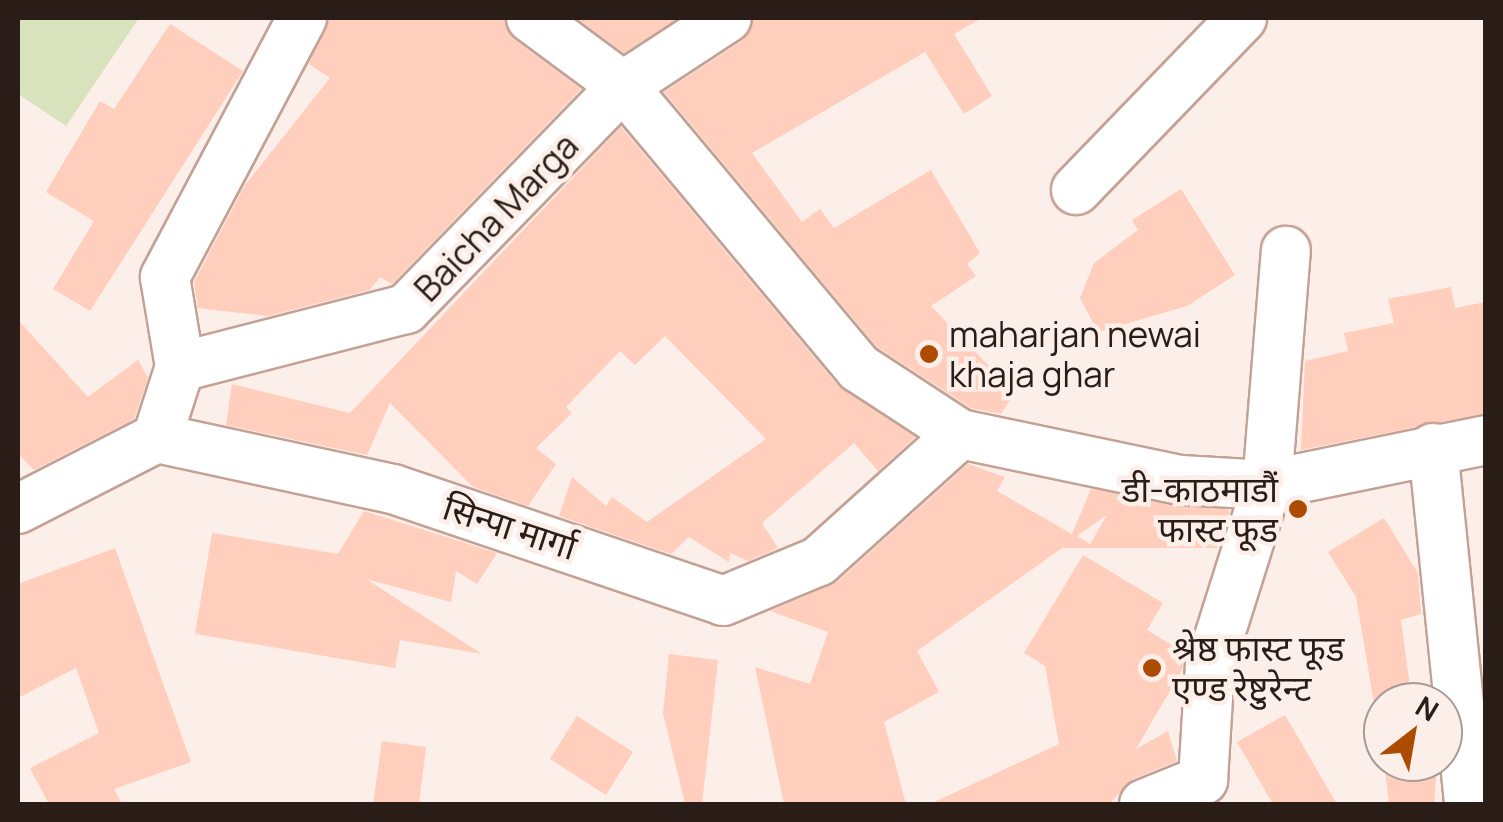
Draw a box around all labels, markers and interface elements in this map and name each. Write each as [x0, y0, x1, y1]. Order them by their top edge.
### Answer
street label: Baicha Marga [406, 125, 586, 309]
place label: maharjan newai khaja ghar [949, 313, 1201, 395]
marker: maharjan newai khaja ghar [918, 343, 940, 365]
place label: डी-काठमाडौं फास्ट फूड [1121, 468, 1278, 550]
street label: सिन्पा मार्गा [438, 486, 582, 568]
marker: डी-काठमाडौं फास्ट फूड [1287, 498, 1309, 520]
place label: श्रेष्ठ फास्ट फूड एण्ड रेष्टुरेन्ट [1172, 627, 1344, 709]
marker: श्रेष्ठ फास्ट फूड एण्ड रेष्टुरेन्ट [1141, 657, 1163, 679]
north arrow [1363, 682, 1463, 782]
text: N [1409, 687, 1446, 729]

